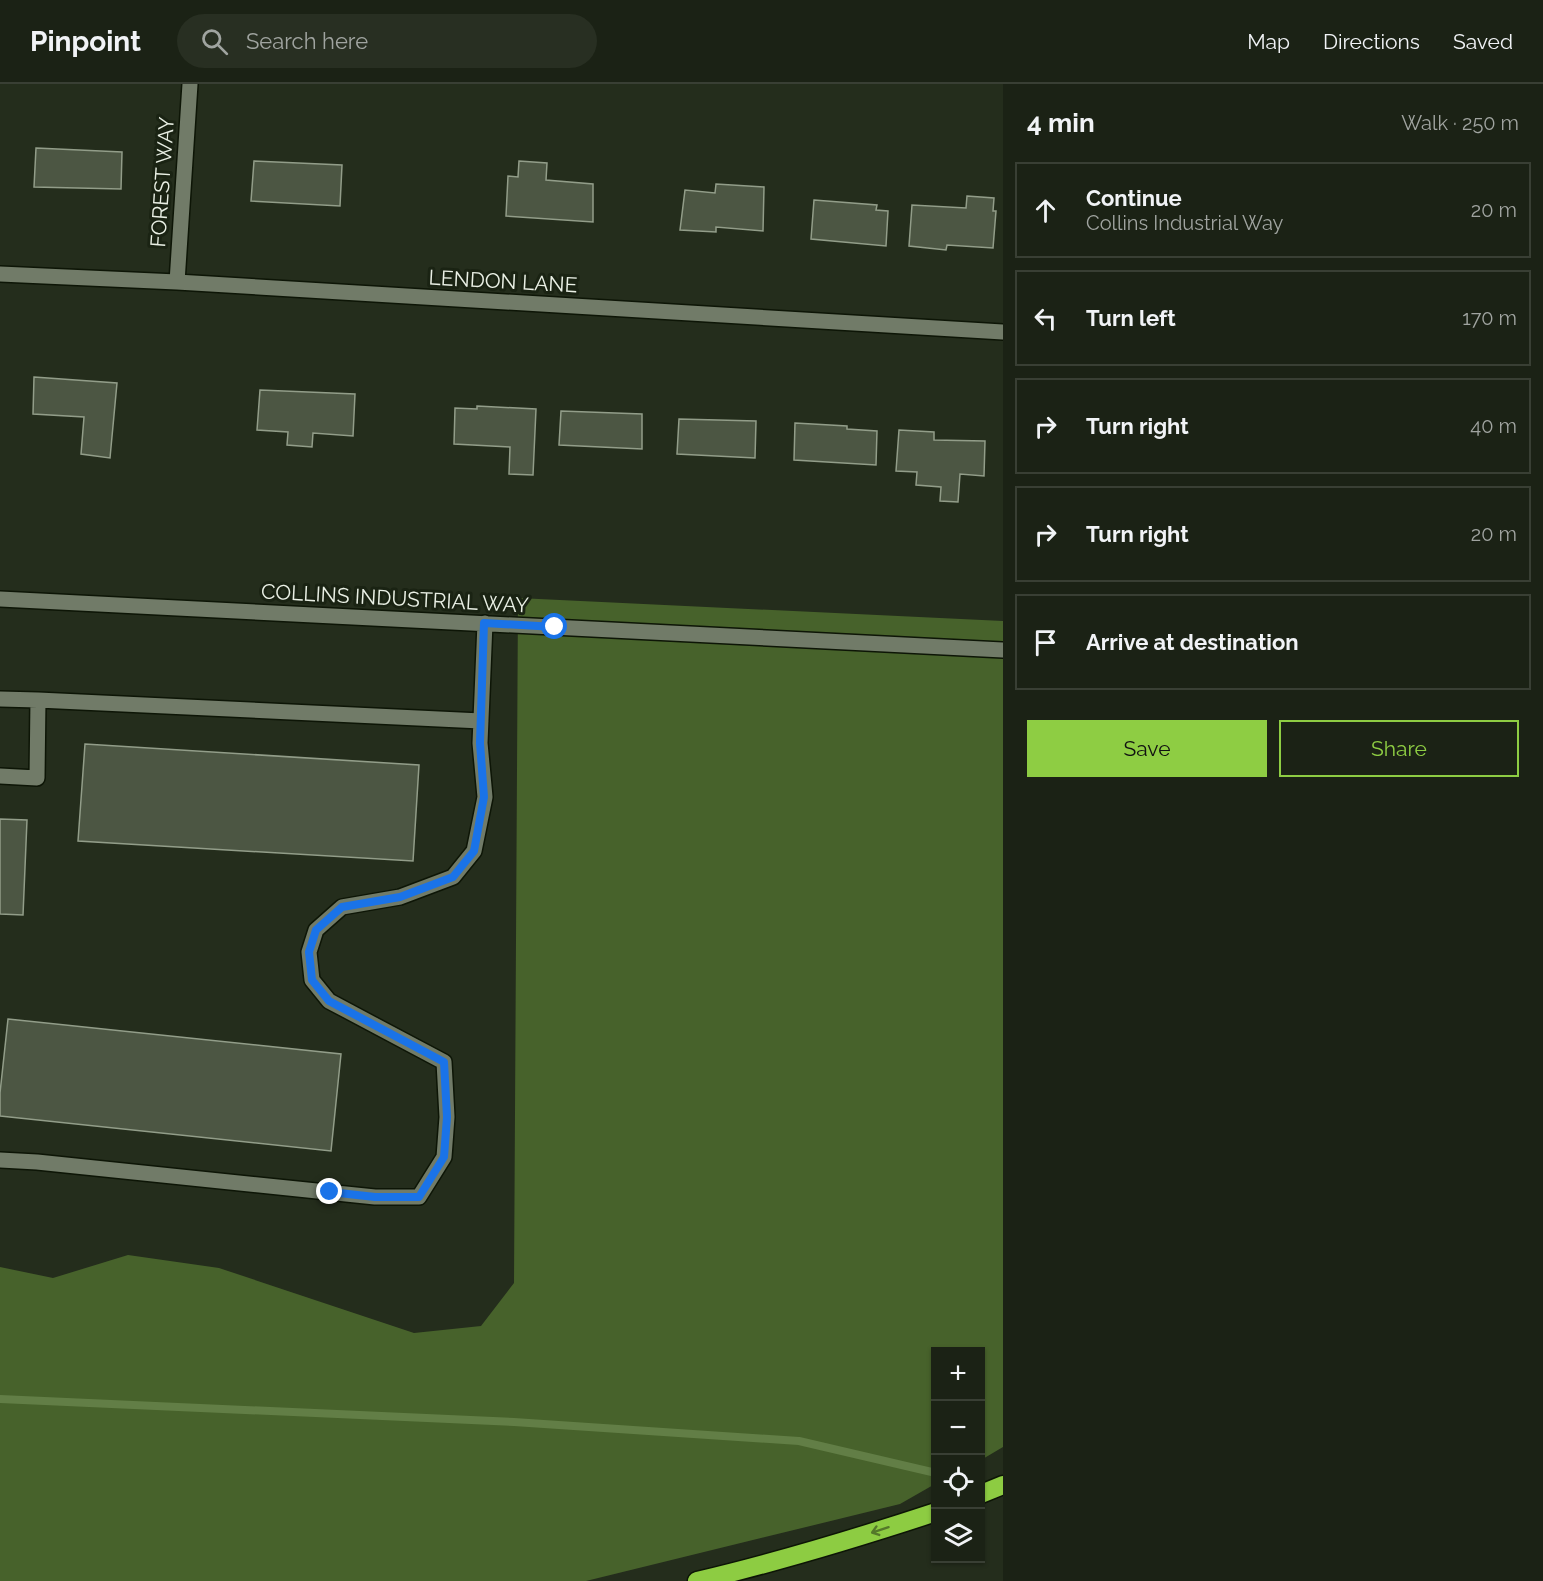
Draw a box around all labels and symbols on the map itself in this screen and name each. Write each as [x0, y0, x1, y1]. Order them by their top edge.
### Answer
street label: FOREST WAY [145, 116, 179, 248]
street label: LENDON LANE [428, 265, 578, 297]
street label: COLLINS INDUSTRIAL WAY [260, 579, 530, 618]
route start [541, 613, 567, 639]
route end [316, 1178, 342, 1204]
one-way arrow [871, 1526, 890, 1537]

